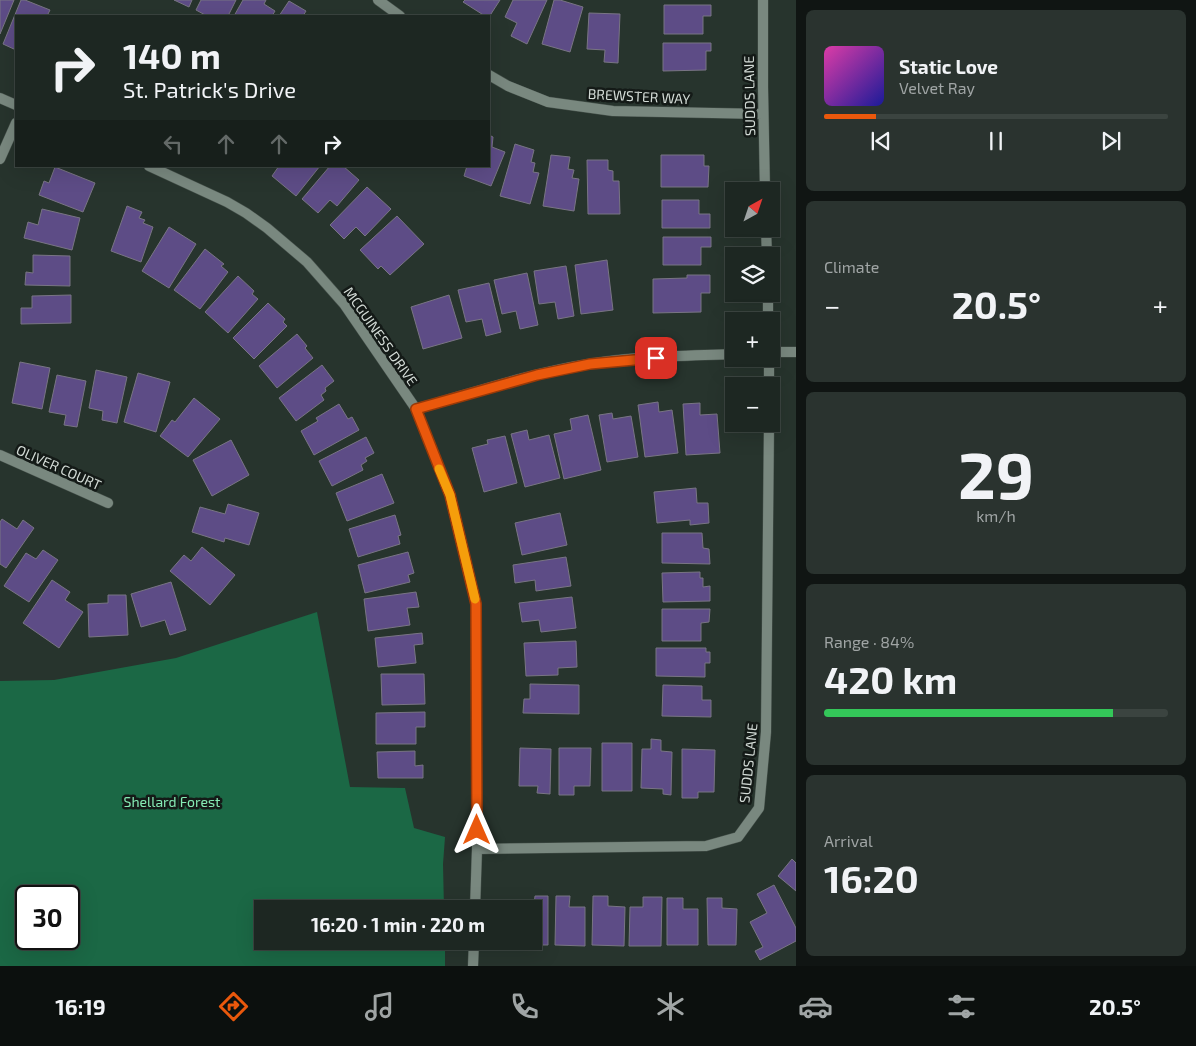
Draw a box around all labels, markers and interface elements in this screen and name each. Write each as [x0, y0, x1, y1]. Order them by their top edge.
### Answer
text: 140 m [123, 34, 221, 76]
icon: right [40, 35, 105, 100]
text: Static Love [899, 55, 998, 78]
street label: SUDDS LANE [740, 56, 758, 136]
text: St. Patrick's Drive [123, 76, 296, 102]
text: Velvet Ray [899, 78, 975, 97]
street label: BREWSTER WAY [587, 85, 691, 107]
icon: previous [867, 127, 895, 155]
icon: pause [982, 127, 1010, 155]
icon: next [1097, 127, 1125, 155]
icon: left [159, 130, 187, 158]
icon: ahead [212, 130, 240, 158]
icon: ahead [265, 130, 293, 158]
icon: right [318, 130, 346, 158]
north arrow [725, 182, 780, 238]
map controls [725, 182, 780, 432]
button: layers [725, 247, 780, 302]
text: Climate [824, 257, 879, 276]
text: 20.5° [952, 281, 1041, 327]
street label: MCGUINESS DRIVE [341, 283, 421, 389]
text: − [824, 288, 840, 322]
text: + [1153, 288, 1168, 322]
button: + [725, 312, 780, 367]
pin [635, 337, 677, 379]
icon: arrive [642, 344, 670, 372]
button: − [725, 377, 780, 432]
text: 29 [958, 434, 1034, 512]
street label: OLIVER COURT [14, 441, 104, 493]
text: km/h [976, 506, 1016, 525]
text: Range · 84% [824, 632, 914, 651]
text: 420 km [824, 656, 957, 702]
street label: SUDDS LANE [735, 722, 761, 804]
park label: Shellard Forest [124, 793, 220, 810]
position arrow [450, 803, 502, 855]
text: Arrival [824, 831, 873, 850]
text: 16:20 [824, 855, 919, 901]
speed limit sign: 30 [15, 885, 80, 950]
text: 16:20 · 1 min · 220 m [311, 913, 485, 936]
icon: directions [216, 989, 251, 1024]
icon: music [362, 989, 397, 1024]
icon: phone [507, 989, 542, 1024]
icon: climate [653, 989, 688, 1024]
icon: car [798, 989, 833, 1024]
icon: filters [944, 989, 979, 1024]
text: 16:19 [55, 993, 106, 1019]
text: 20.5° [1089, 993, 1141, 1019]

